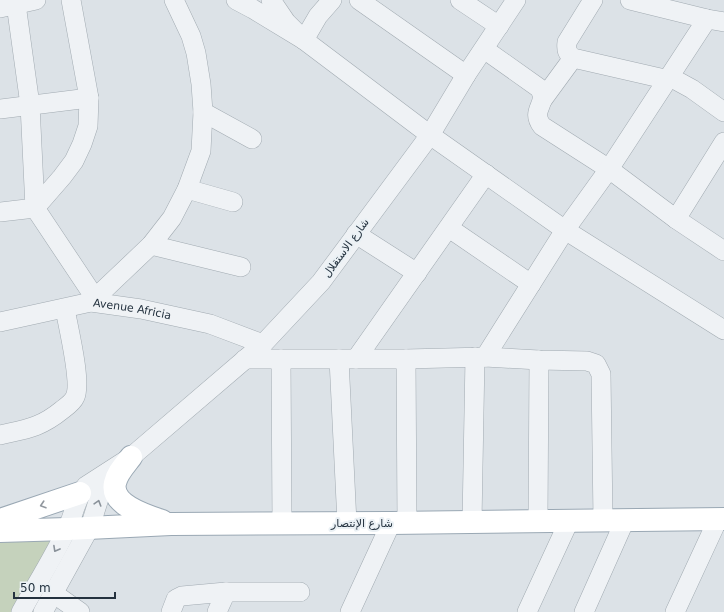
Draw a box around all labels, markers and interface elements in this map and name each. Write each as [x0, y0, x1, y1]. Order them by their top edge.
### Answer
street label: شارع الاستقلال [320, 216, 372, 280]
street label: Avenue Africia [92, 296, 172, 322]
one-way arrow [93, 499, 102, 506]
one-way arrow [40, 501, 47, 509]
street label: شارع الإنتصار [330, 517, 393, 530]
one-way arrow [54, 545, 61, 552]
scale bar [14, 574, 115, 600]
text: 50 m [20, 581, 51, 595]

